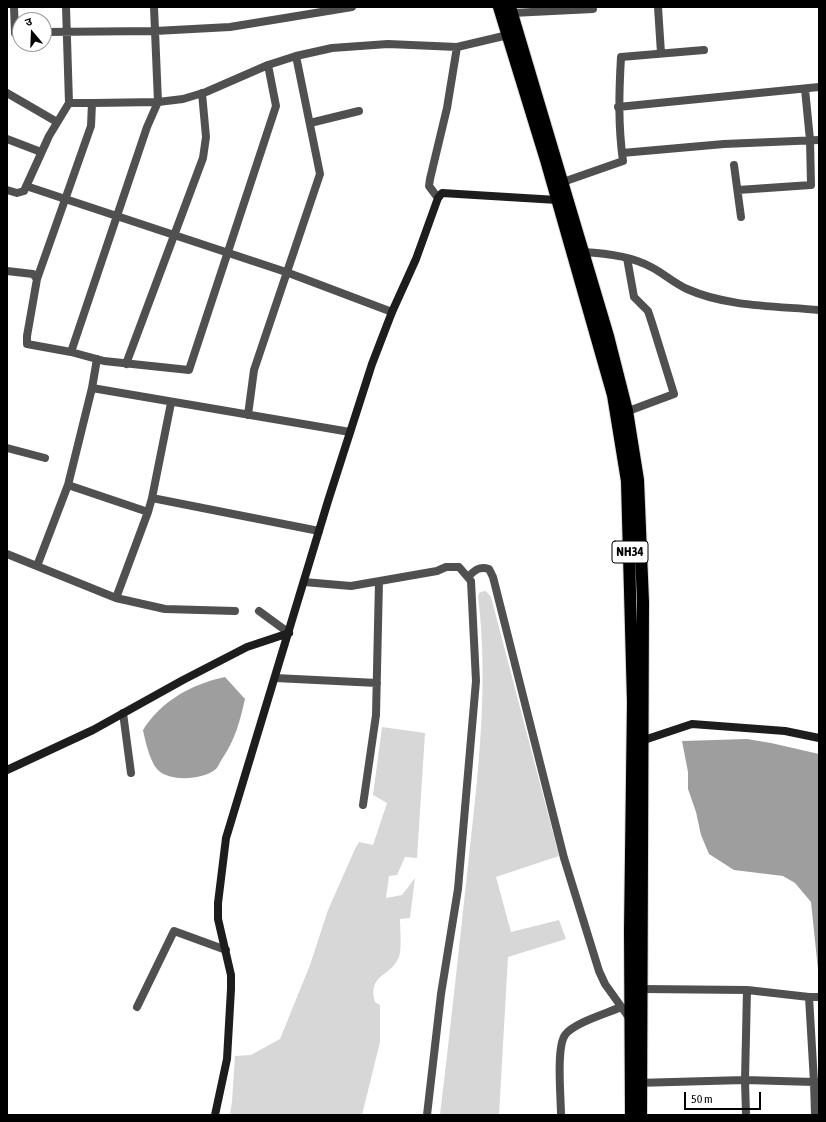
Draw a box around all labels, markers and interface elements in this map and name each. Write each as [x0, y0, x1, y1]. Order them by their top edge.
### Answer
north arrow [12, 12, 52, 52]
text: उ [23, 15, 33, 28]
road number: NH34 [612, 541, 648, 563]
scale bar [686, 1084, 763, 1110]
text: 50 m [691, 1092, 713, 1106]

